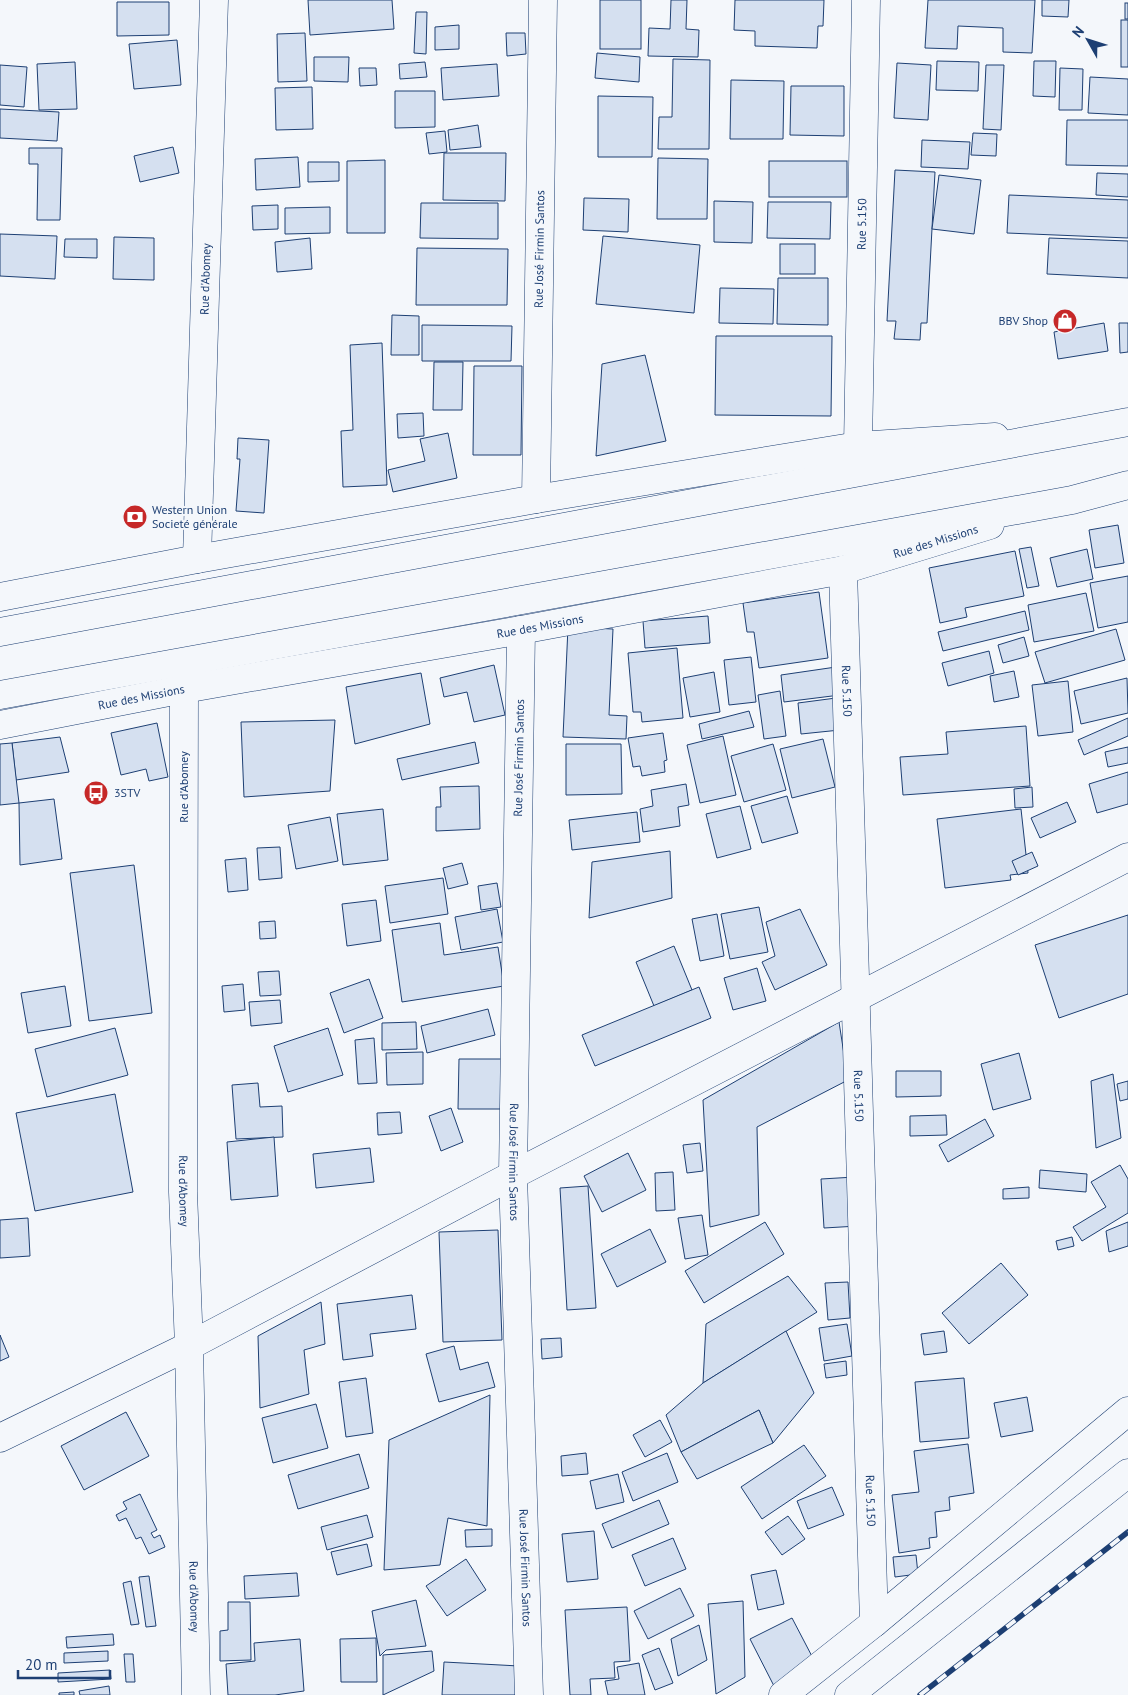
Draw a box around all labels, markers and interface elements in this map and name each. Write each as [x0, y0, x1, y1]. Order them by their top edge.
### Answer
north arrow [1063, 15, 1113, 65]
text: N [1068, 23, 1088, 41]
street label: Rue José Firmin Santos [531, 190, 547, 308]
street label: Rue 5.150 [854, 198, 869, 250]
street label: Rue d'Abomey [196, 243, 214, 315]
shop icon: BBV Shop [1052, 308, 1078, 334]
place label: BBV Shop [998, 313, 1048, 328]
place label: Western Union Societé générale [152, 502, 238, 531]
bank icon: Western Union Societé générale [122, 504, 148, 530]
street label: Rue des Missions [891, 521, 980, 561]
street label: Rue des Missions [495, 611, 585, 641]
street label: Rue 5.150 [839, 665, 855, 717]
street label: Rue des Missions [97, 681, 186, 713]
street label: Rue José Firmin Santos [510, 699, 527, 817]
street label: Rue d'Abomey [176, 751, 191, 823]
bus stop icon: 3STV [83, 780, 109, 806]
place label: 3STV [114, 785, 141, 800]
street label: Rue 5.150 [851, 1070, 867, 1122]
street label: Rue José Firmin Santos [506, 1103, 522, 1221]
street label: Rue d'Abomey [176, 1155, 192, 1227]
street label: Rue 5.150 [863, 1475, 879, 1527]
street label: Rue José Firmin Santos [516, 1509, 535, 1627]
street label: Rue d'Abomey [186, 1561, 203, 1633]
scale bar [18, 1648, 110, 1680]
text: 20 m [25, 1655, 58, 1674]

